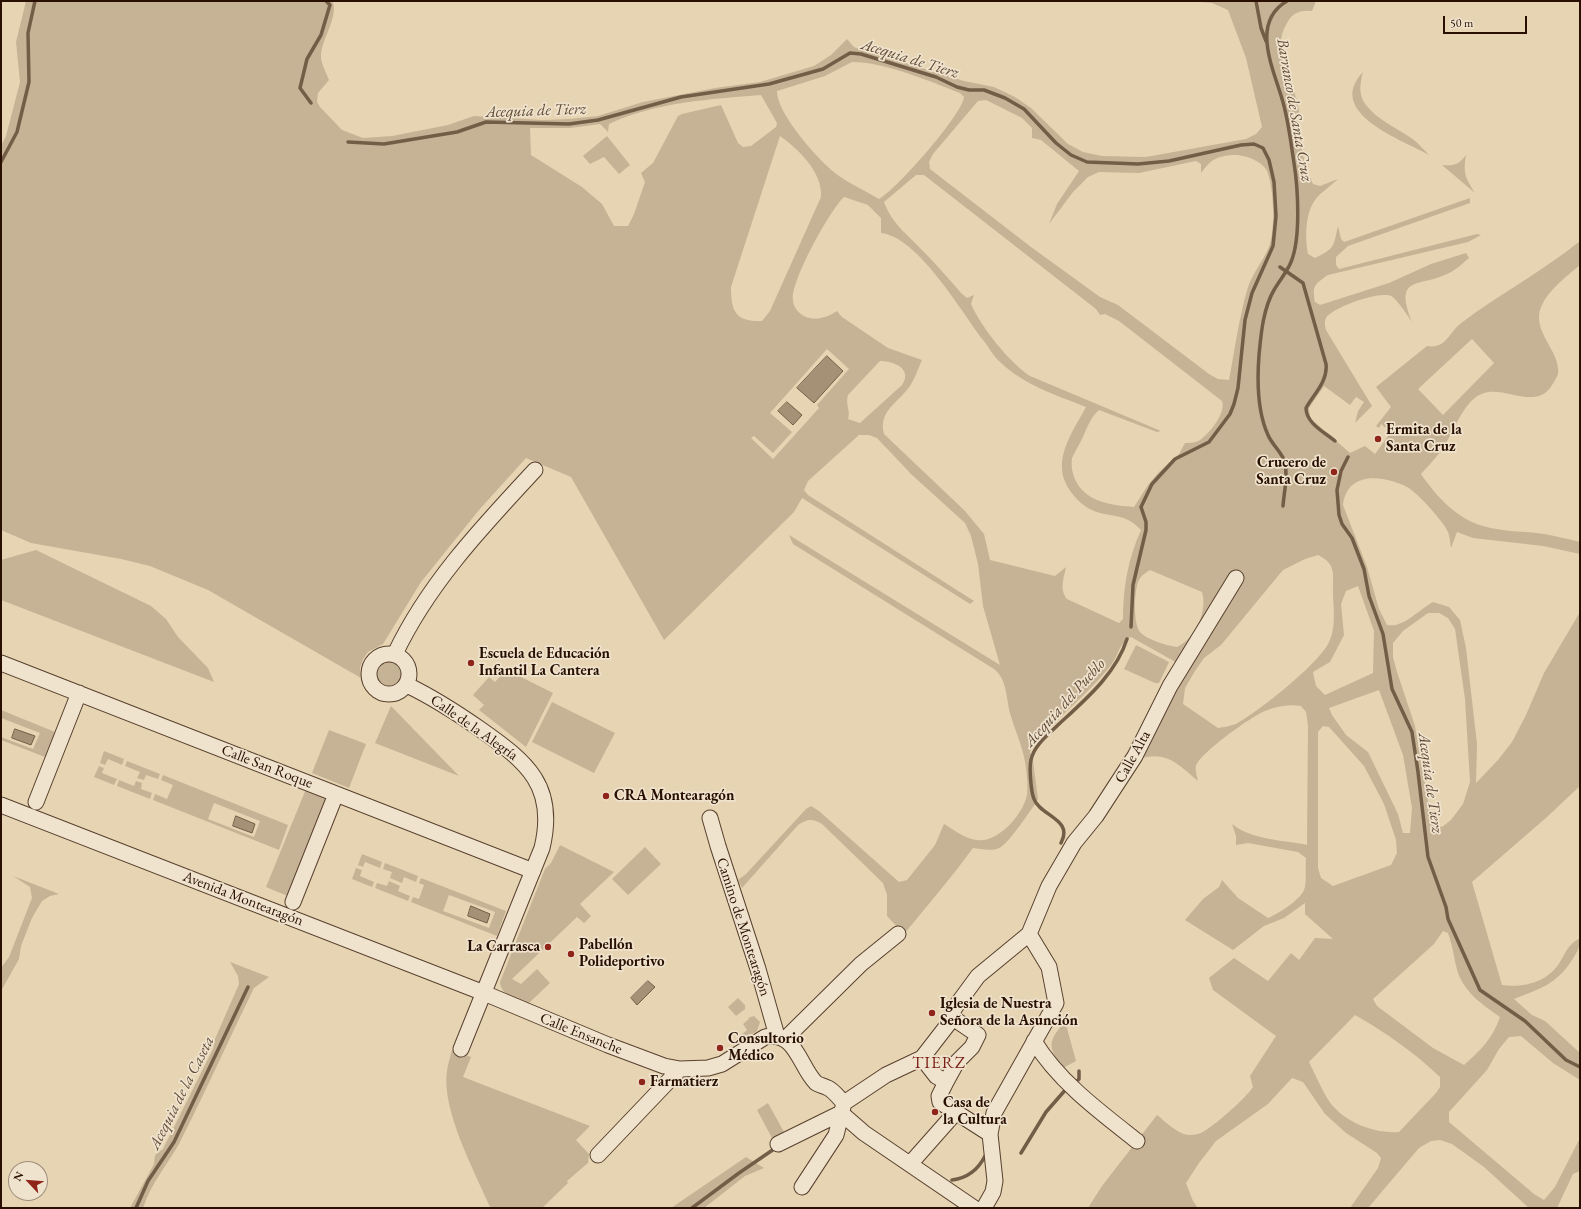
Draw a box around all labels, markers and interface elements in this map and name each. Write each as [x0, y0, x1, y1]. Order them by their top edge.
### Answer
scale bar [1445, 8, 1529, 34]
text: 50 m [1450, 15, 1473, 31]
water label: Acequia de Tierz [859, 35, 961, 83]
water label: Barranco de Santa Cruz [1272, 37, 1316, 183]
water label: Acequia de Tierz [485, 100, 587, 122]
place label: Ermita de la Santa Cruz [1386, 421, 1462, 456]
marker: Ermita de la Santa Cruz [1373, 434, 1383, 444]
place label: Crucero de Santa Cruz [1256, 454, 1326, 489]
marker: Crucero de Santa Cruz [1329, 467, 1339, 477]
place label: Escuela de Educación Infantil La Cantera [479, 645, 610, 680]
water label: Acequia del Pueblo [1020, 655, 1110, 751]
marker: Escuela de Educación Infantil La Cantera [466, 658, 476, 668]
street label: Calle de la Alegría [427, 691, 521, 765]
street label: Calle Alta [1111, 728, 1155, 786]
water label: Acequia de Tierz [1413, 732, 1447, 834]
street label: Calle San Roque [219, 741, 315, 793]
place label: CRA Montearagón [614, 787, 734, 805]
marker: CRA Montearagón [601, 791, 611, 801]
street label: Camino de Montearagón [712, 855, 774, 999]
street label: Avenida Montearagón [180, 868, 306, 930]
place label: Pabellón Polideportivo [579, 936, 665, 971]
place label: La Carrasca [467, 938, 540, 956]
marker: La Carrasca [543, 942, 553, 952]
marker: Pabellón Polideportivo [566, 949, 576, 959]
place label: Iglesia de Nuestra Señora de la Asunción [940, 995, 1078, 1030]
marker: Iglesia de Nuestra Señora de la Asunción [927, 1008, 937, 1018]
street label: Calle Ensanche [537, 1009, 625, 1059]
place label: Consultorio Médico [728, 1030, 804, 1065]
water label: Acequia de la Caseta [145, 1033, 219, 1153]
marker: Consultorio Médico [715, 1043, 725, 1053]
district label: TIERZ [912, 1053, 966, 1073]
place label: Farmatierz [650, 1073, 718, 1091]
marker: Farmatierz [637, 1077, 647, 1087]
place label: Casa de la Cultura [943, 1094, 1007, 1129]
marker: Casa de la Cultura [930, 1107, 940, 1117]
north arrow [8, 1161, 48, 1201]
text: N [10, 1169, 26, 1183]

